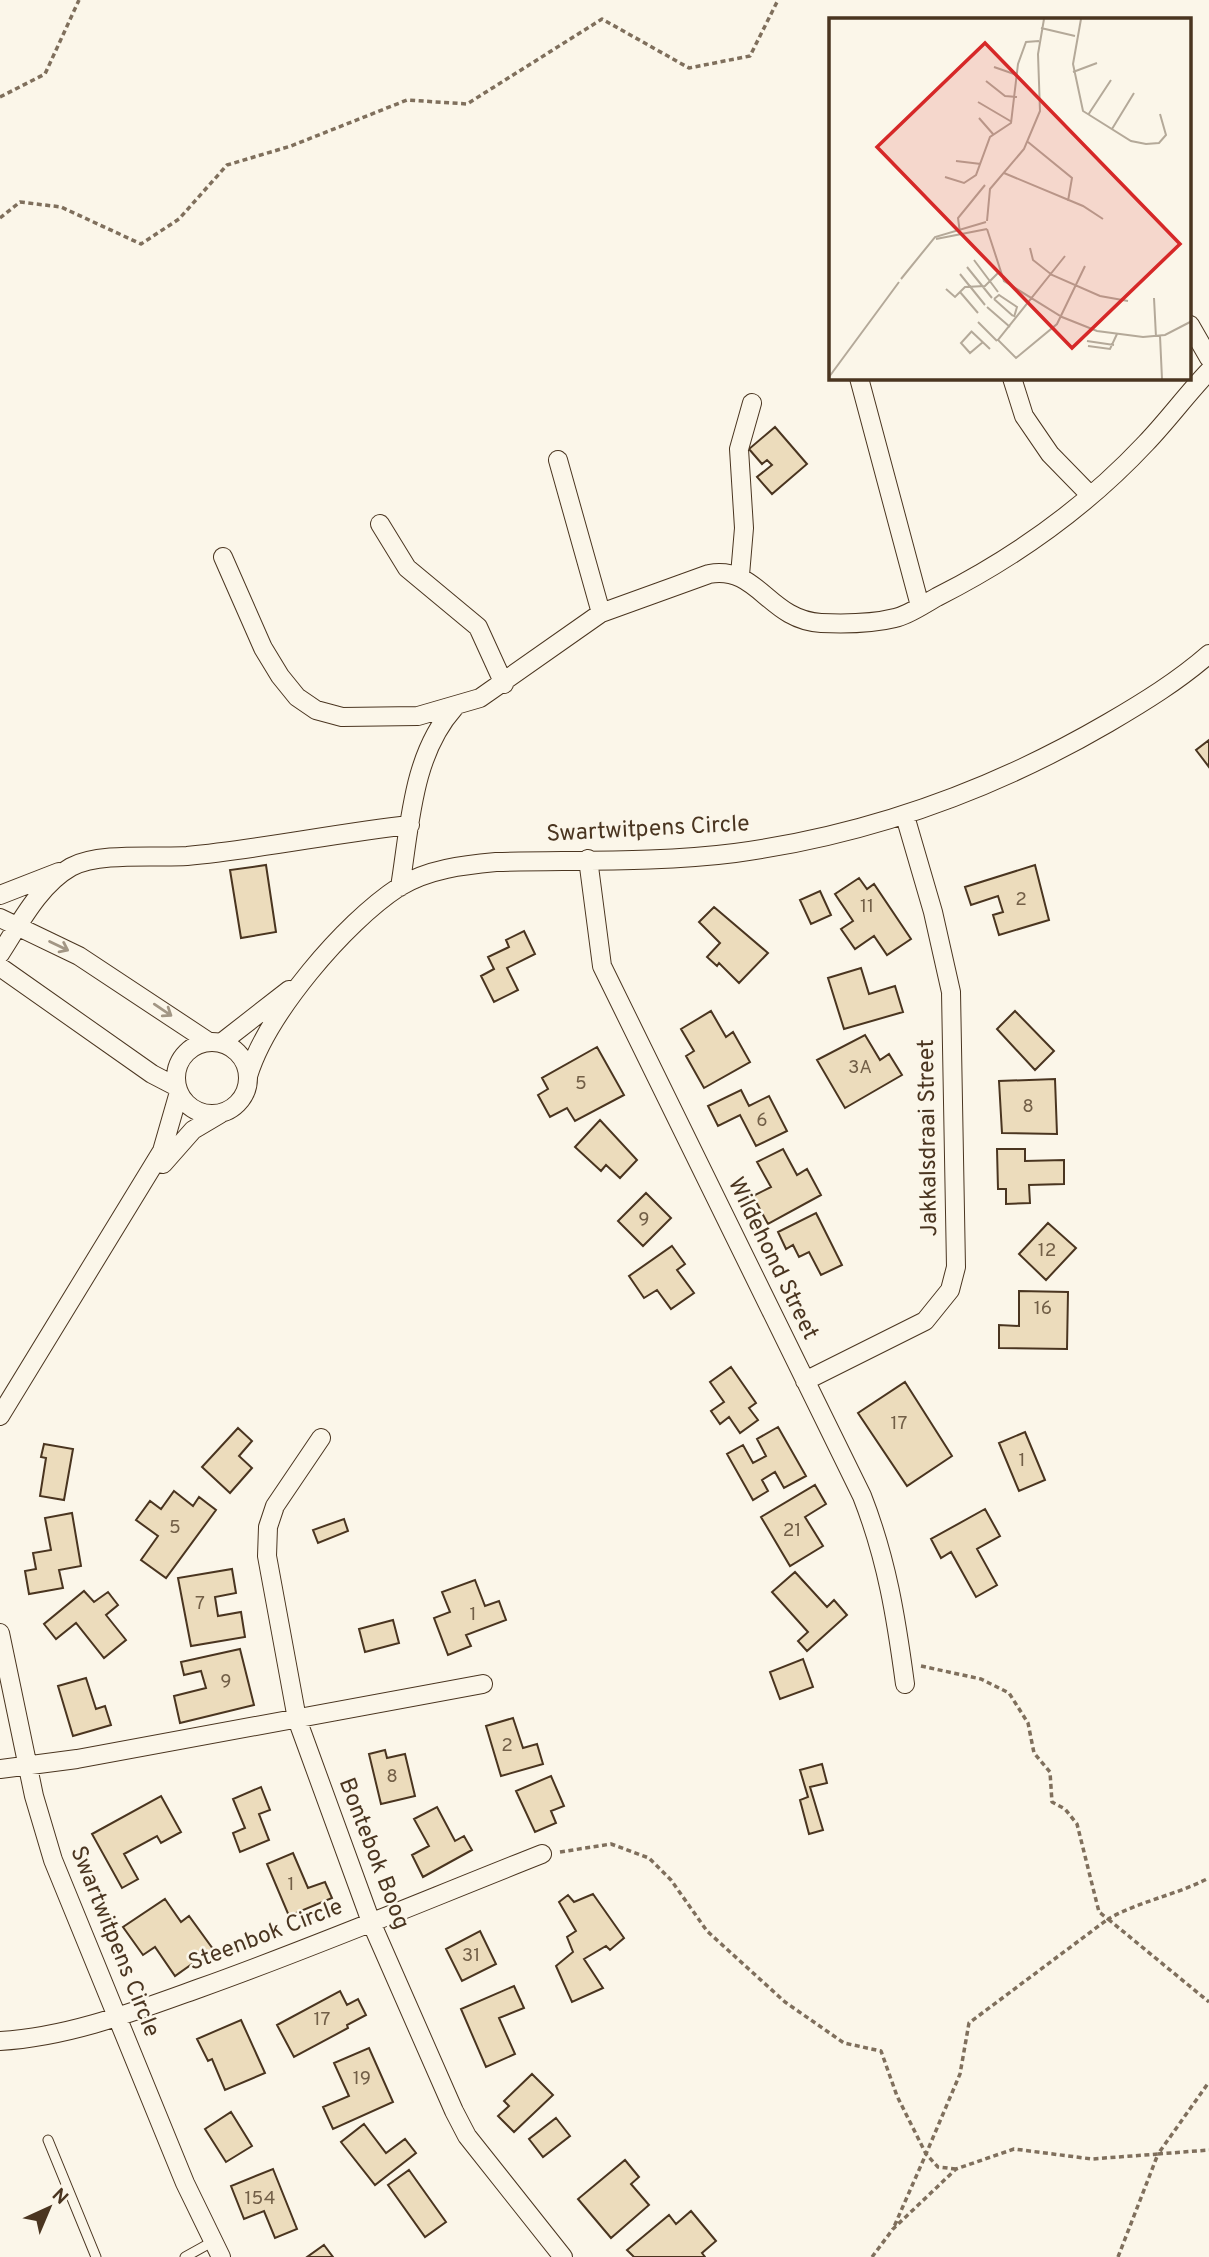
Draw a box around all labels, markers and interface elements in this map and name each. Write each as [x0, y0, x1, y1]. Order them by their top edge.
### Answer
inset map [829, 18, 1192, 380]
street label: Swartwitpens Circle [546, 810, 750, 850]
house number: 2 [1015, 888, 1027, 912]
house number: 11 [860, 895, 874, 919]
one-way arrow [48, 940, 69, 954]
one-way arrow [152, 1003, 172, 1017]
street label: Jakkalsdraai Street [913, 1039, 945, 1237]
house number: 3A [848, 1056, 872, 1080]
house number: 5 [575, 1072, 587, 1096]
house number: 8 [1022, 1095, 1034, 1119]
house number: 6 [756, 1109, 768, 1133]
street label: Wildehond Street [720, 1173, 824, 1345]
house number: 9 [638, 1208, 650, 1232]
house number: 12 [1038, 1239, 1056, 1263]
house number: 16 [1034, 1297, 1052, 1321]
house number: 17 [891, 1412, 908, 1436]
house number: 1 [1018, 1449, 1026, 1473]
house number: 5 [169, 1516, 181, 1540]
house number: 21 [783, 1519, 801, 1543]
house number: 7 [195, 1592, 205, 1616]
house number: 1 [469, 1603, 477, 1627]
house number: 9 [220, 1670, 232, 1694]
house number: 2 [501, 1734, 513, 1758]
house number: 8 [386, 1765, 398, 1789]
street label: Bontebok Boog [331, 1774, 415, 1934]
street label: Swartwitpens Circle [62, 1842, 166, 2042]
house number: 1 [287, 1873, 295, 1897]
street label: Steenbok Circle [185, 1893, 347, 1979]
house number: 31 [462, 1944, 480, 1968]
house number: 17 [314, 2008, 331, 2032]
house number: 19 [353, 2067, 371, 2091]
north arrow [14, 2173, 84, 2243]
text: N [46, 2184, 73, 2211]
house number: 154 [244, 2187, 276, 2211]

